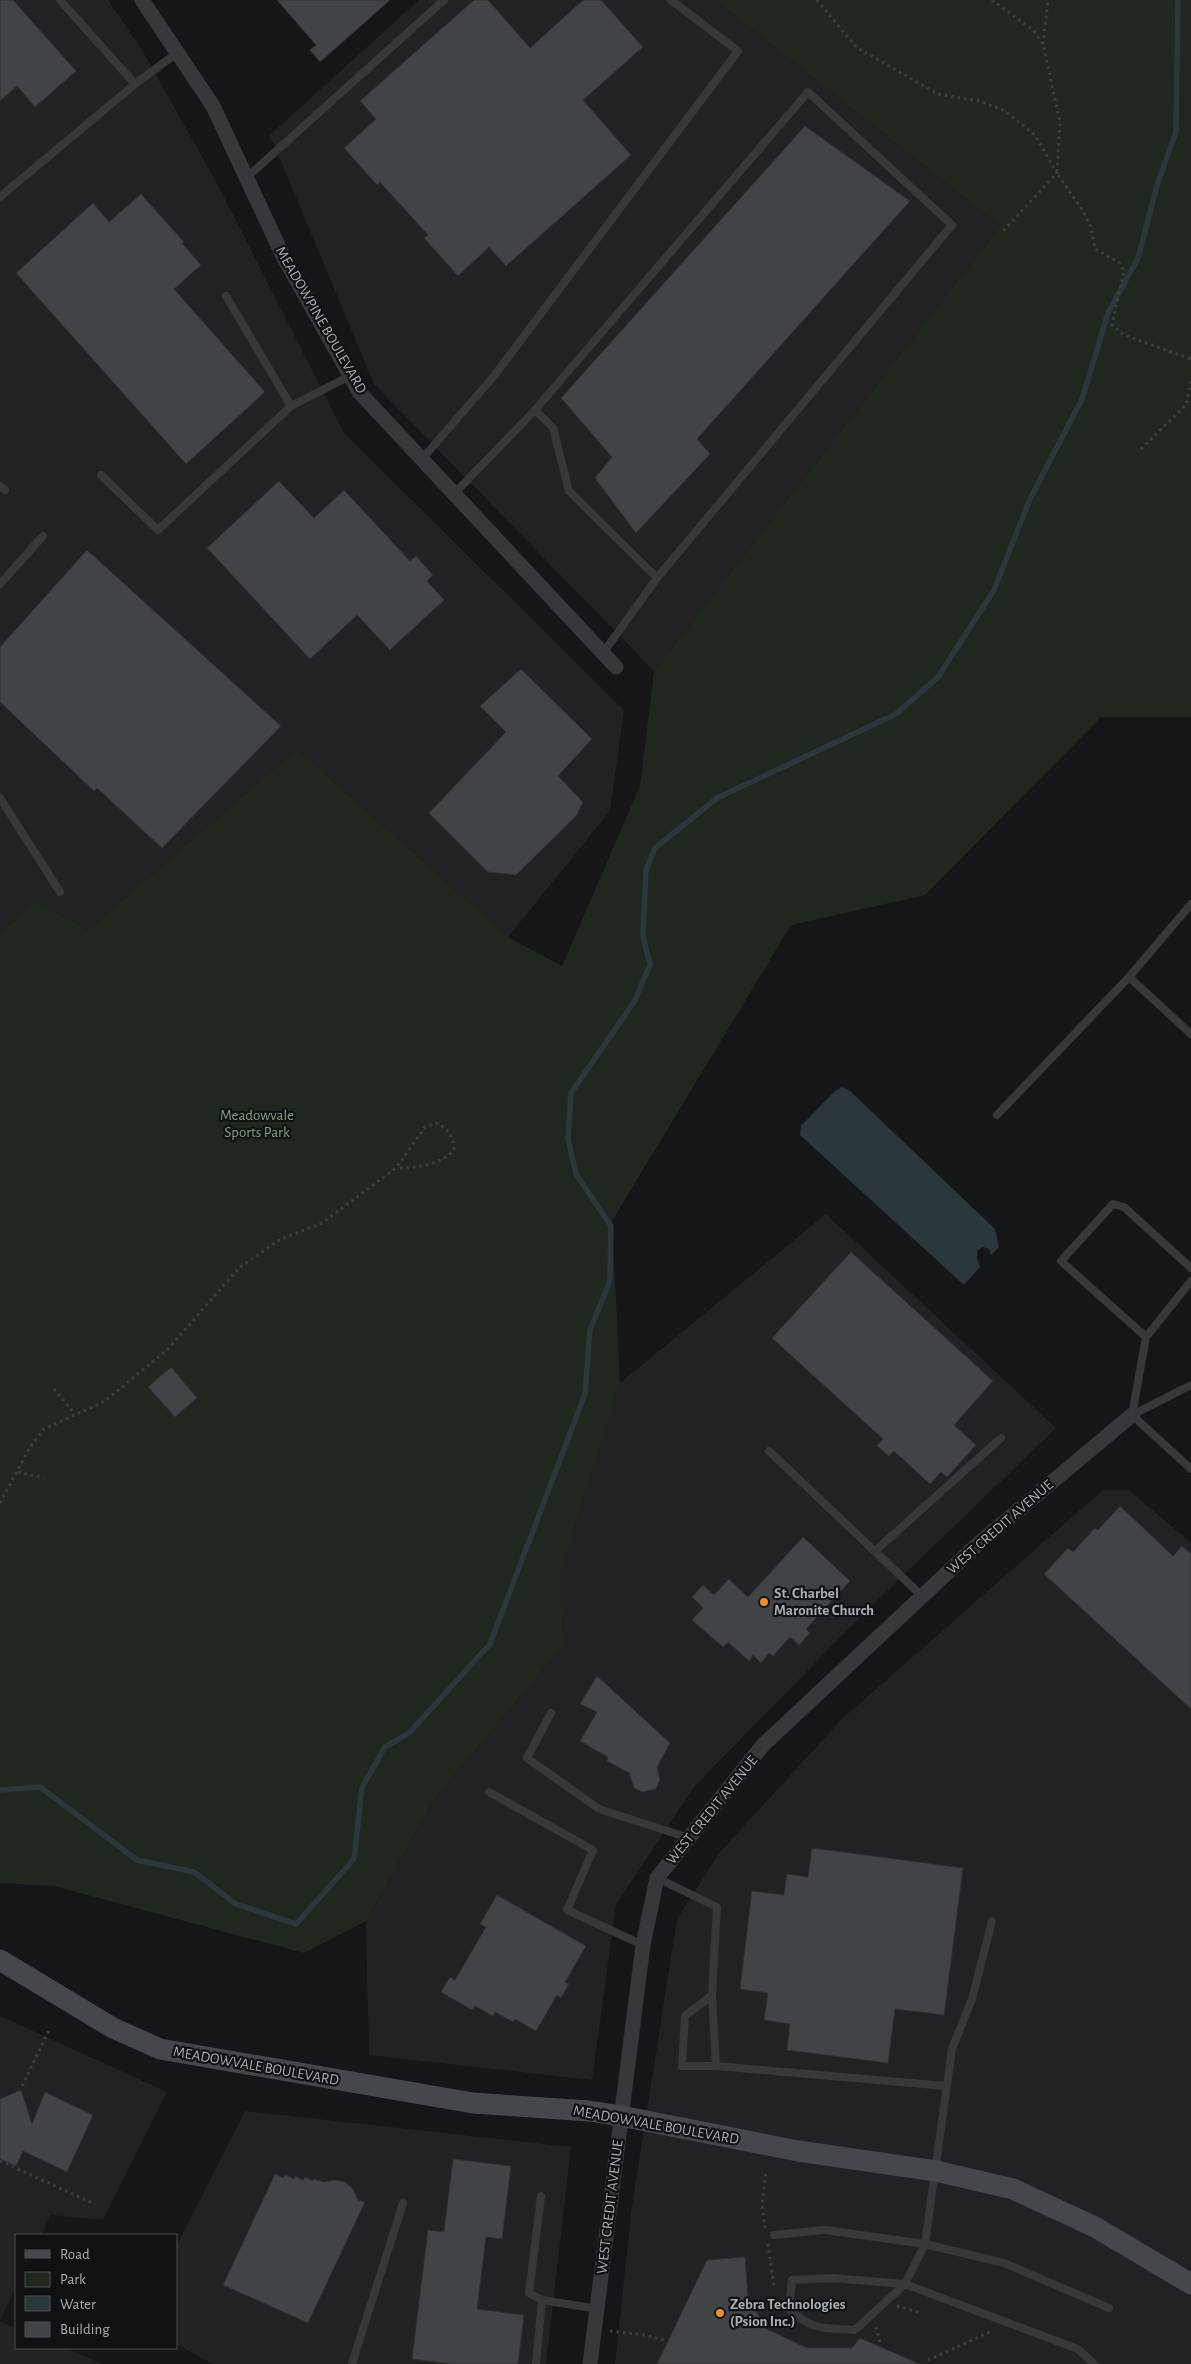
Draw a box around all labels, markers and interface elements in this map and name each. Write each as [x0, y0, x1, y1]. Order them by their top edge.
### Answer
street label: MEADOWPINE BOULEVARD [273, 244, 369, 396]
park label: Meadowvale Sports Park [220, 1108, 294, 1140]
street label: WEST CREDIT AVENUE [944, 1477, 1056, 1577]
place label: St. Charbel Maronite Church [774, 1586, 874, 1618]
marker: St. Charbel Maronite Church [758, 1596, 770, 1608]
street label: WEST CREDIT AVENUE [664, 1753, 760, 1867]
street label: MEADOWVALE BOULEVARD [172, 2044, 340, 2088]
street label: MEADOWVALE BOULEVARD [572, 2103, 740, 2147]
street label: WEST CREDIT AVENUE [594, 2139, 626, 2275]
legend [15, 2234, 178, 2349]
text: Road [60, 2247, 90, 2262]
text: Park [60, 2272, 86, 2287]
text: Water [60, 2297, 96, 2312]
place label: Zebra Technologies (Psion Inc.) [730, 2297, 846, 2329]
marker: Zebra Technologies (Psion Inc.) [714, 2307, 726, 2319]
text: Building [60, 2322, 110, 2337]

